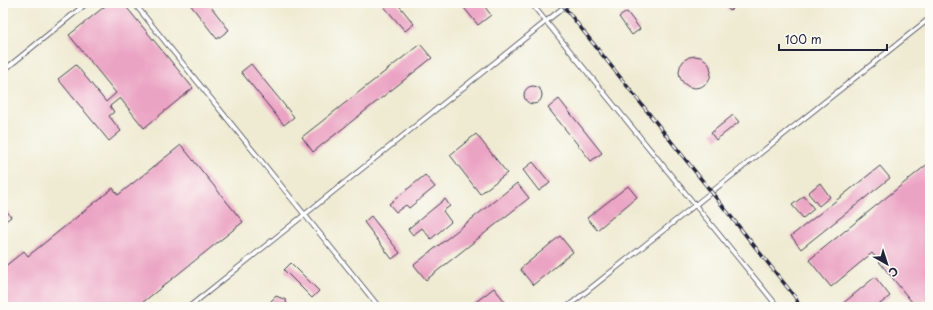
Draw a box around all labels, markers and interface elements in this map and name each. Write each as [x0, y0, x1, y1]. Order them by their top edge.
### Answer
scale bar [779, 26, 887, 52]
text: 100 m [785, 30, 822, 48]
north arrow [867, 244, 907, 284]
text: С [885, 263, 902, 281]

